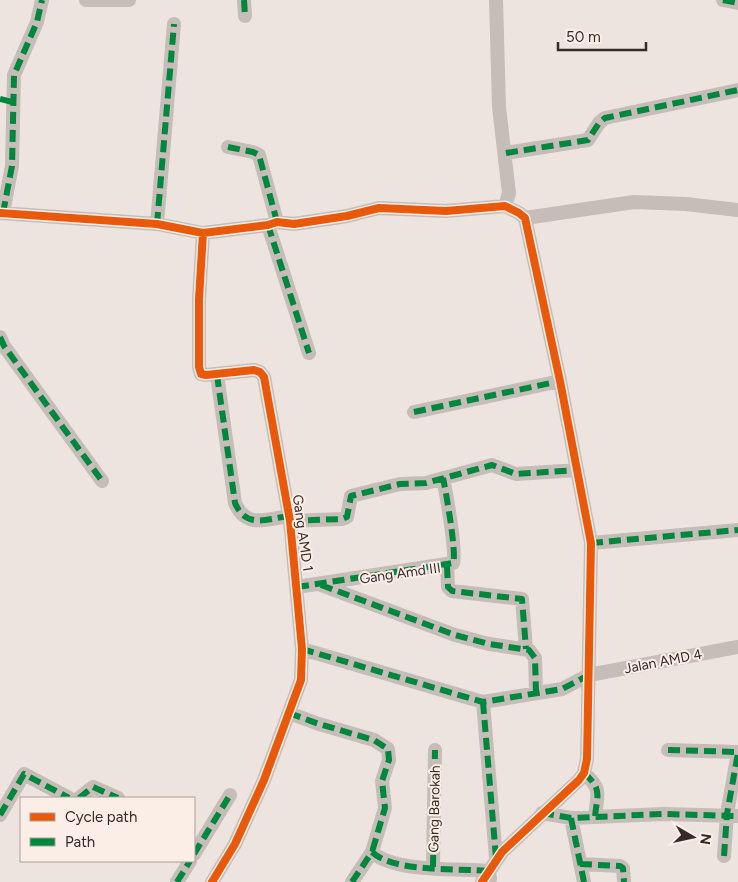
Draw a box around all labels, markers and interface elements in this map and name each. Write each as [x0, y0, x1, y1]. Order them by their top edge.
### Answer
scale bar [558, 20, 646, 52]
text: 50 m [566, 28, 601, 46]
street label: Gang AMD 1 [289, 494, 316, 573]
street label: Gang Amd III [358, 559, 442, 588]
street label: Jalan AMD 4 [623, 646, 704, 677]
street label: Gang Barokah [425, 765, 444, 853]
legend [20, 797, 195, 862]
text: Cycle path [65, 808, 137, 826]
north arrow [668, 812, 718, 862]
text: N [696, 832, 715, 846]
text: Path [65, 833, 95, 851]

